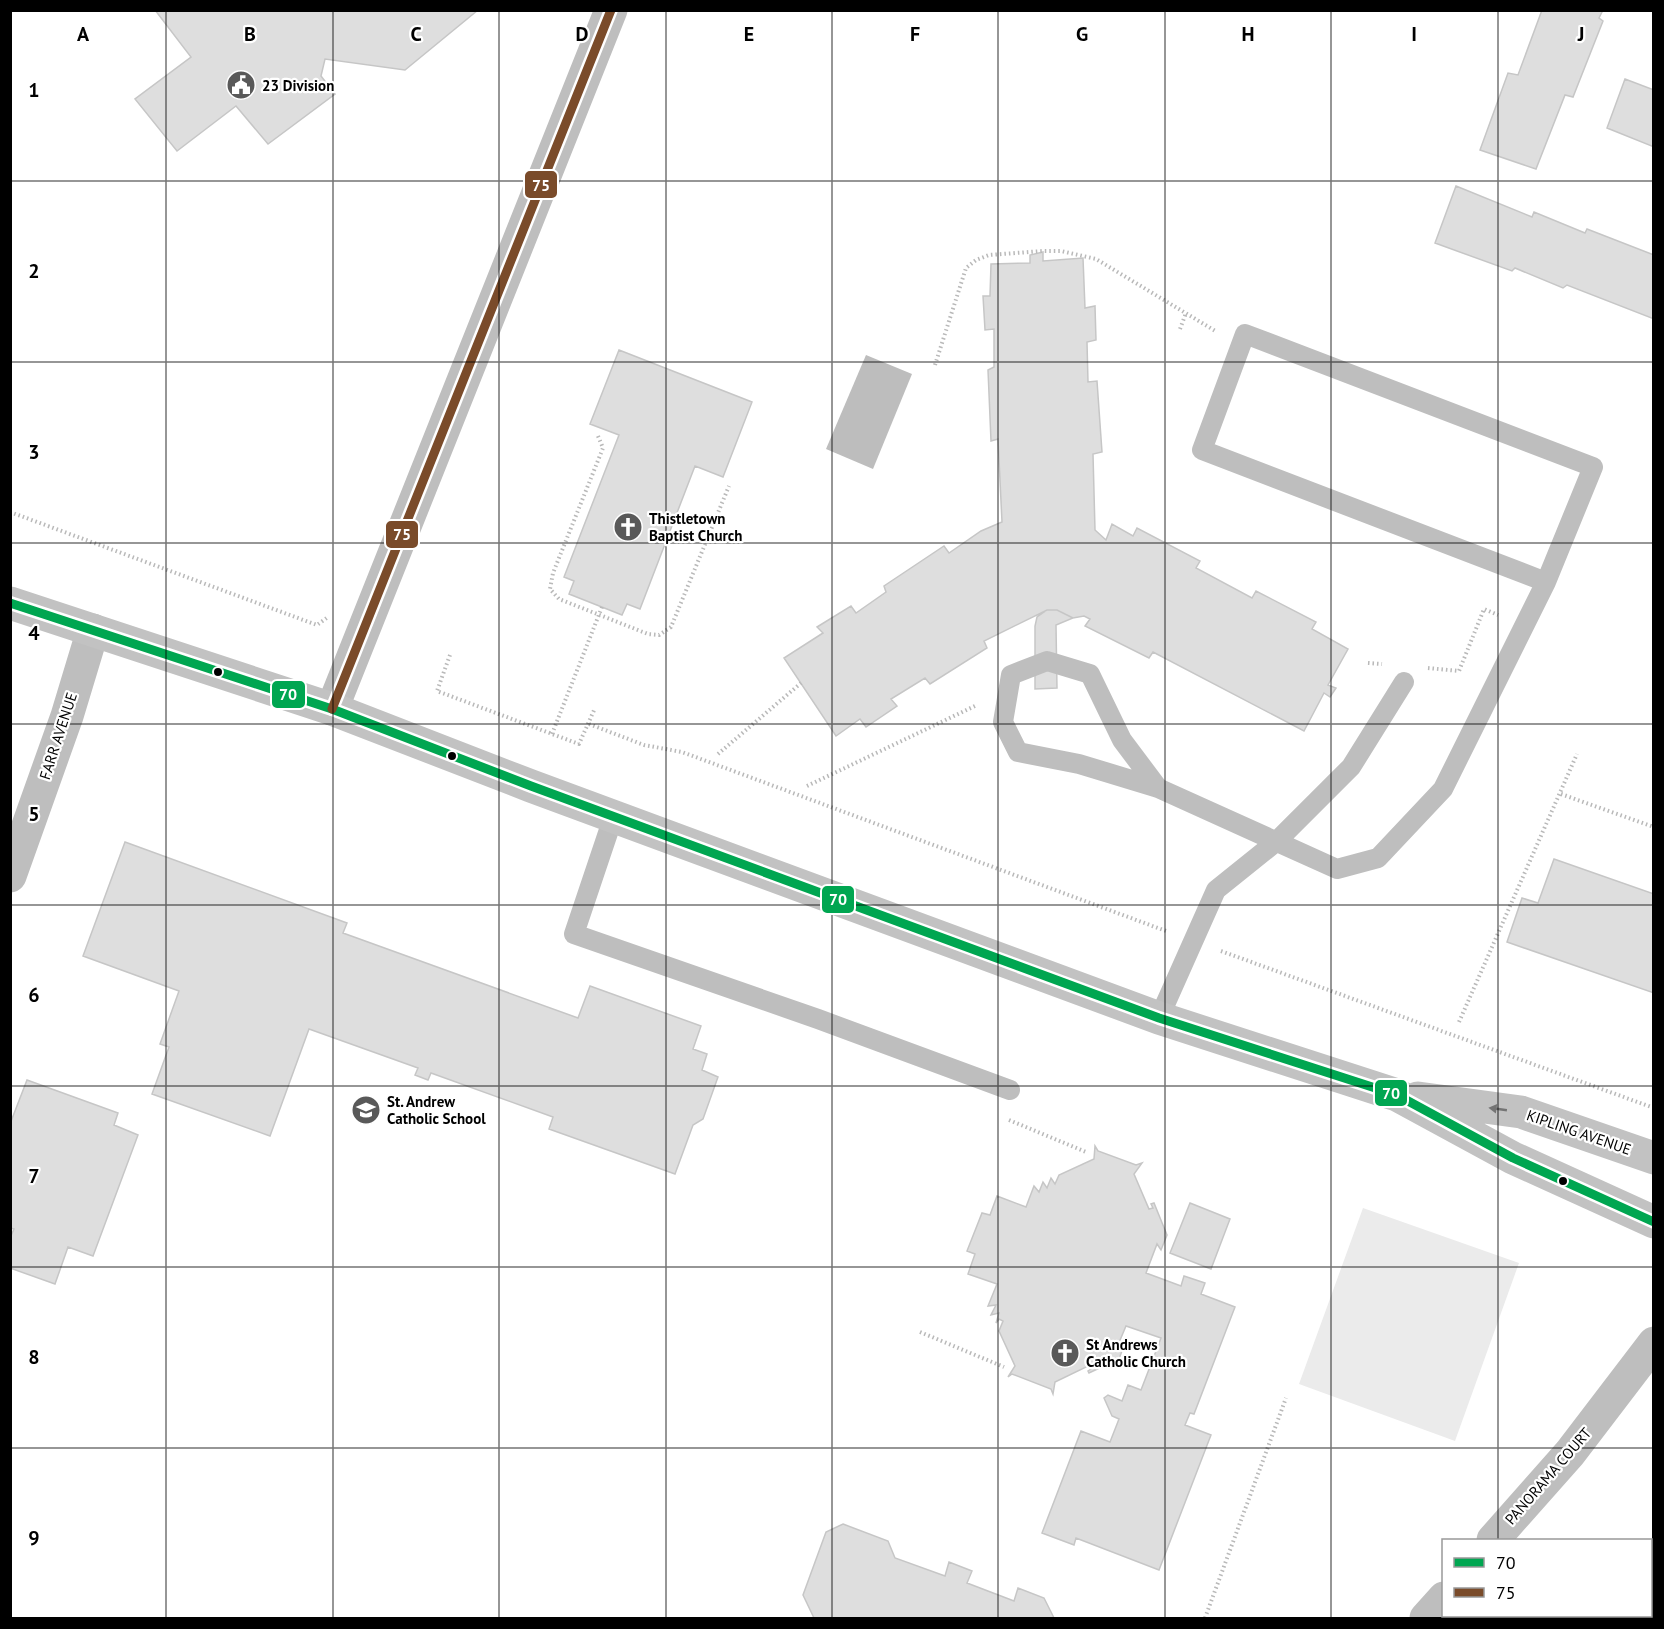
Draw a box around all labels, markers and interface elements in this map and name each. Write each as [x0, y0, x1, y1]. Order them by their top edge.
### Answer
text: A [77, 21, 90, 47]
text: B [244, 21, 256, 47]
text: C [410, 21, 422, 47]
text: D [576, 21, 589, 47]
text: E [744, 21, 754, 47]
text: F [910, 21, 920, 47]
text: G [1076, 21, 1088, 47]
text: H [1241, 21, 1255, 47]
text: I [1411, 21, 1417, 47]
text: J [1577, 21, 1584, 47]
public building icon: 23 Division [225, 69, 257, 101]
place label: 23 Division [262, 76, 334, 95]
text: 1 [28, 77, 40, 103]
line badge: 75 [524, 170, 558, 199]
text: 75 [532, 175, 550, 195]
text: 2 [28, 258, 40, 284]
text: 3 [28, 439, 40, 465]
place label: Thistletown Baptist Church [649, 509, 742, 545]
church icon: Thistletown Baptist Church [612, 511, 644, 543]
line badge: 75 [385, 520, 419, 549]
text: 75 [393, 524, 411, 544]
text: 4 [28, 620, 40, 646]
unlabelled marker [212, 666, 224, 678]
line badge: 70 [271, 680, 306, 709]
text: 70 [279, 684, 297, 704]
street label: FARR AVENUE [35, 690, 81, 782]
unlabelled marker [446, 750, 458, 762]
text: 5 [28, 801, 40, 827]
line badge: 70 [821, 885, 855, 914]
text: 70 [829, 889, 847, 909]
text: 6 [28, 982, 40, 1008]
line badge: 70 [1374, 1079, 1408, 1107]
text: 70 [1382, 1083, 1400, 1103]
place label: St. Andrew Catholic School [387, 1092, 486, 1128]
school or university icon: St. Andrew Catholic School [350, 1094, 382, 1126]
one-way arrow [1488, 1104, 1507, 1114]
street label: KIPLING AVENUE [1524, 1105, 1634, 1159]
text: 7 [28, 1163, 40, 1189]
unlabelled marker [1557, 1175, 1569, 1187]
place label: St Andrews Catholic Church [1086, 1335, 1186, 1371]
church icon: St Andrews Catholic Church [1049, 1337, 1081, 1369]
text: 8 [28, 1344, 40, 1370]
street label: PANORAMA COURT [1501, 1423, 1596, 1528]
text: 9 [28, 1525, 40, 1551]
legend [1442, 1539, 1652, 1617]
text: 70 [1496, 1551, 1516, 1574]
text: 75 [1496, 1581, 1516, 1604]

